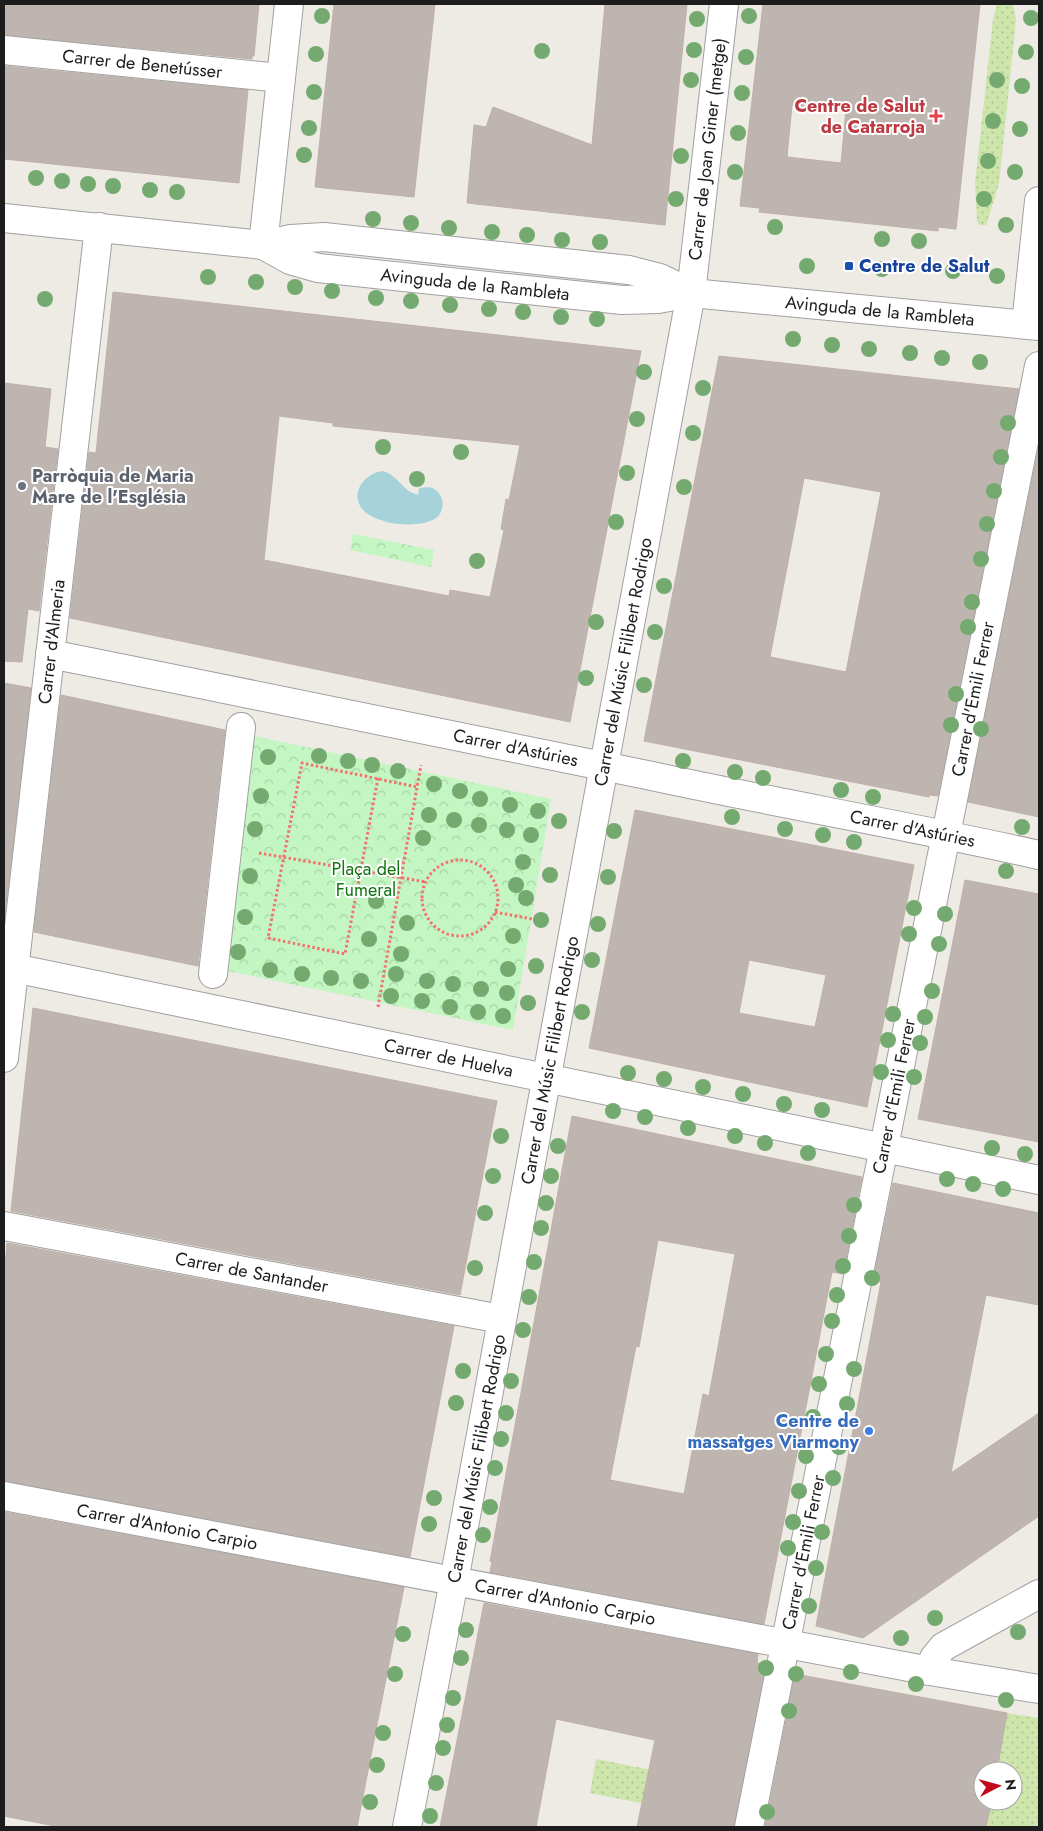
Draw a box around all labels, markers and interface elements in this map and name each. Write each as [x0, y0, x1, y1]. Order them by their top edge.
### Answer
street label: Carrer de Joan Giner (metge) [682, 36, 733, 262]
street label: Carrer de Benetússer [61, 43, 224, 85]
place label: Centre de Salut de Catarroja [794, 93, 925, 140]
marker: Centre de Salut de Catarroja [929, 109, 943, 123]
place label: Centre de Salut [859, 253, 990, 279]
marker: Centre de Salut [843, 260, 855, 272]
street label: Avinguda de la Rambleta [379, 262, 571, 307]
street label: Avinguda de la Rambleta [784, 289, 976, 333]
place label: Parròquia de Maria Mare de l'Església [32, 463, 194, 510]
marker: Parròquia de Maria Mare de l'Església [16, 480, 28, 492]
street label: Carrer del Músic Filibert Rodrigo [588, 535, 659, 788]
street label: Carrer d'Almeria [32, 578, 72, 706]
street label: Carrer d'Emili Ferrer [945, 618, 1001, 779]
street label: Carrer d'Astúries [451, 722, 581, 773]
street label: Carrer d'Astúries [848, 803, 977, 854]
park label: Plaça del Fumeral [332, 856, 401, 903]
street label: Carrer del Músic Filibert Rodrigo [514, 934, 585, 1187]
street label: Carrer d'Emili Ferrer [866, 1016, 922, 1176]
street label: Carrer de Huelva [382, 1032, 516, 1084]
street label: Carrer de Santander [173, 1245, 331, 1300]
street label: Carrer del Músic Filibert Rodrigo [441, 1332, 512, 1585]
place label: Centre de massatges Viarmony [687, 1408, 860, 1455]
marker: Centre de massatges Viarmony [863, 1425, 875, 1437]
street label: Carrer d'Emili Ferrer [775, 1472, 832, 1632]
street label: Carrer d'Antonio Carpio [75, 1497, 260, 1557]
street label: Carrer d'Antonio Carpio [472, 1572, 658, 1632]
north arrow [973, 1761, 1023, 1811]
text: N [1000, 1778, 1021, 1791]

